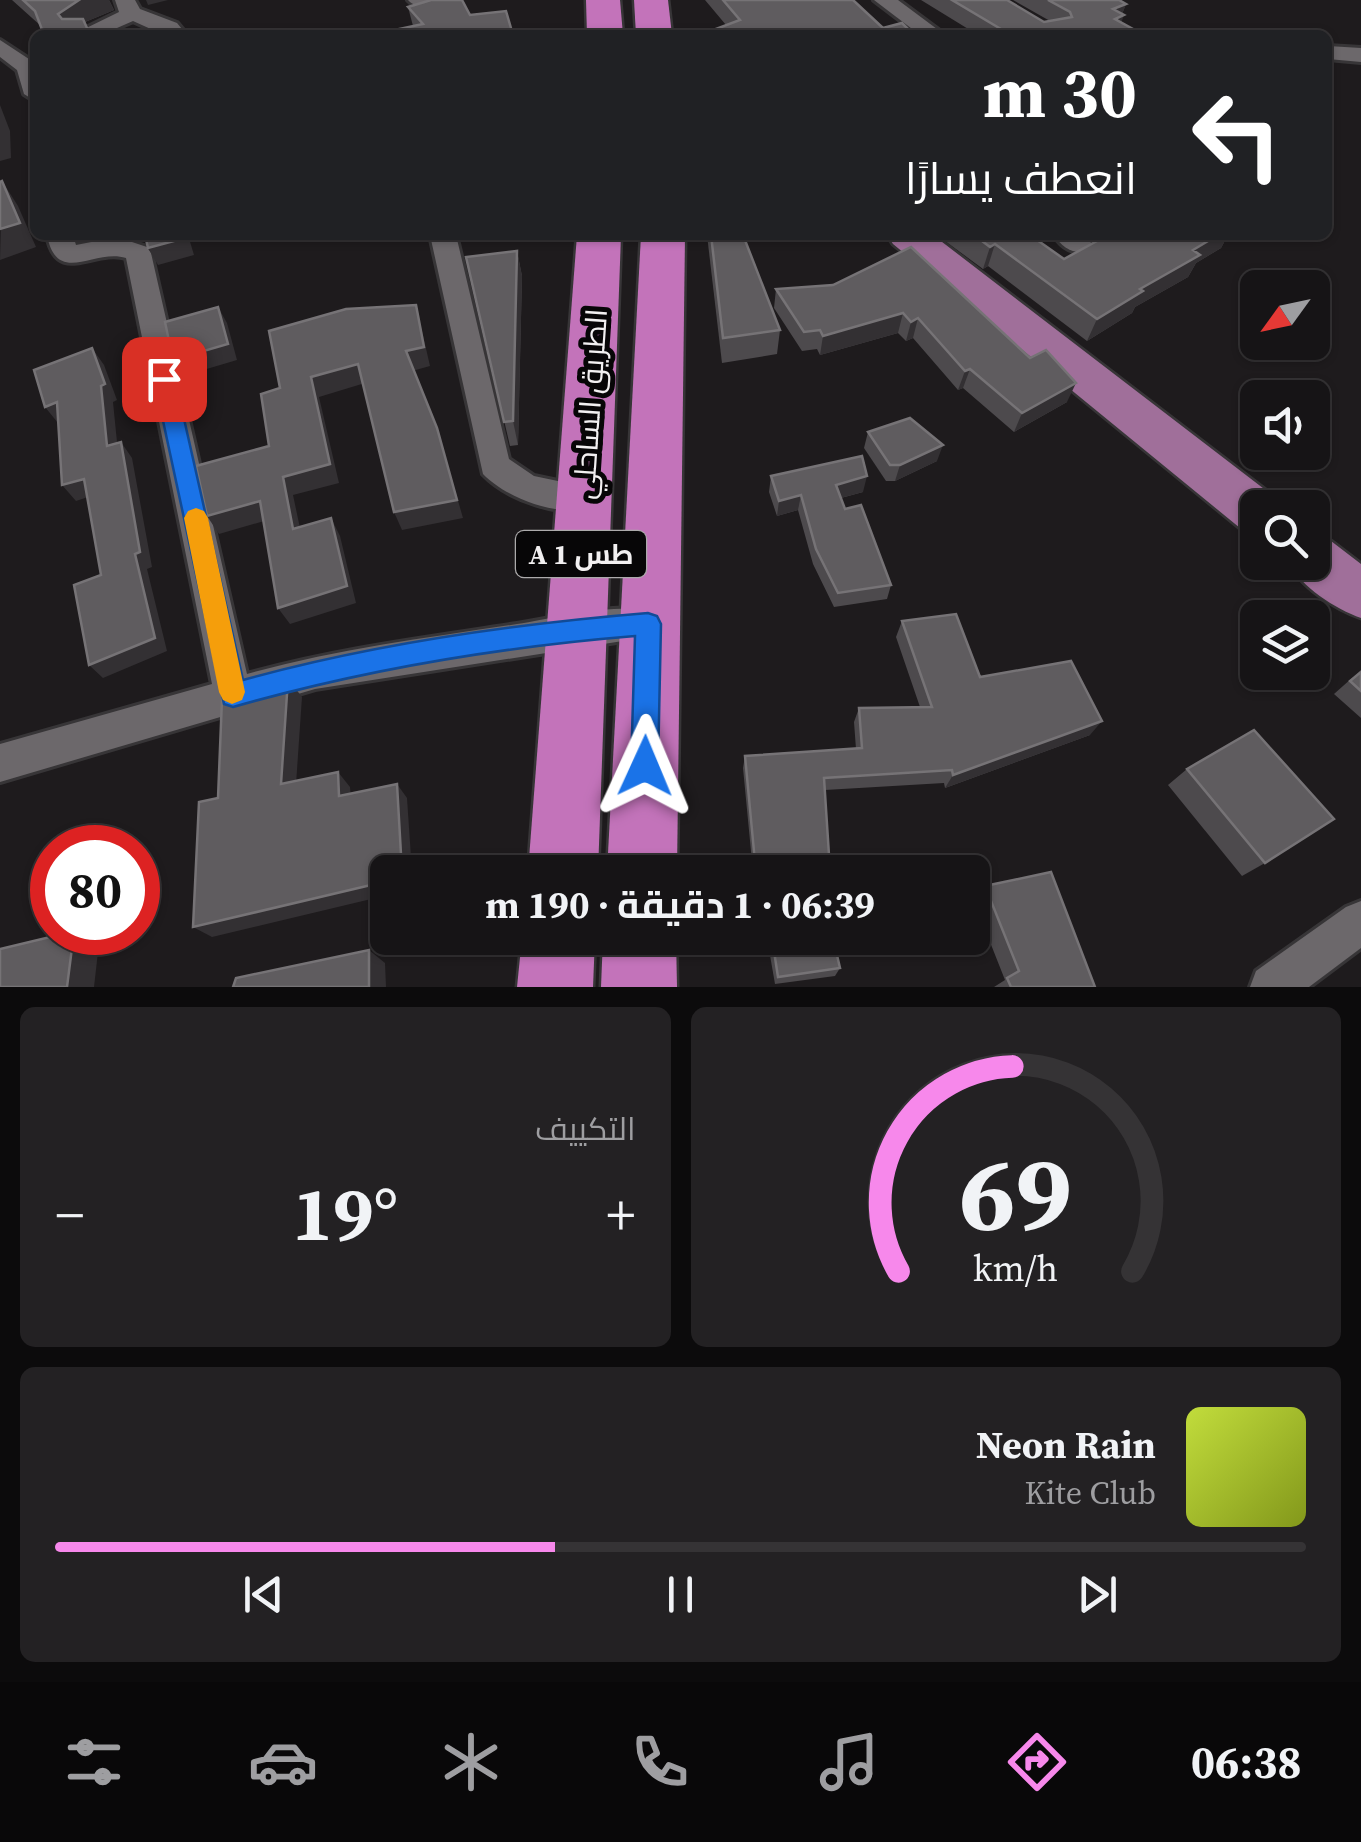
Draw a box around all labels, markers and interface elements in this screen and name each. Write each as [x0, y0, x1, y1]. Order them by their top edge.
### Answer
text: 30 m [983, 44, 1137, 140]
icon: left [1172, 70, 1302, 200]
text: انعطف يسارًا [905, 147, 1137, 209]
north arrow [1240, 270, 1330, 360]
map controls [1240, 270, 1330, 690]
street label: الطريق الساحلي [563, 307, 620, 501]
pin [122, 337, 207, 422]
icon: arrive [137, 352, 192, 407]
button: sound [1240, 380, 1330, 470]
button: search [1240, 490, 1330, 580]
road number: A 1 طس [516, 531, 646, 577]
button: layers [1240, 600, 1330, 690]
position arrow [593, 714, 697, 818]
speed limit sign: 80 [30, 825, 160, 955]
text: 06:39 · 1 دقيقة · 190 m [485, 879, 875, 931]
text: التكييف [535, 1107, 636, 1151]
text: 69 [959, 1121, 1072, 1264]
text: 19° [292, 1162, 398, 1265]
text: − [55, 1177, 84, 1252]
text: + [606, 1177, 636, 1252]
text: km/h [973, 1244, 1058, 1293]
text: Neon Rain [976, 1419, 1156, 1471]
text: Kite Club [1024, 1471, 1156, 1515]
icon: previous [236, 1567, 291, 1622]
icon: pause [653, 1567, 708, 1622]
icon: next [1070, 1567, 1125, 1622]
icon: filters [59, 1727, 129, 1797]
icon: car [248, 1727, 318, 1797]
icon: climate [436, 1727, 506, 1797]
icon: phone [625, 1727, 695, 1797]
icon: music [814, 1727, 884, 1797]
icon: directions [1002, 1727, 1072, 1797]
text: 06:38 [1191, 1731, 1302, 1793]

